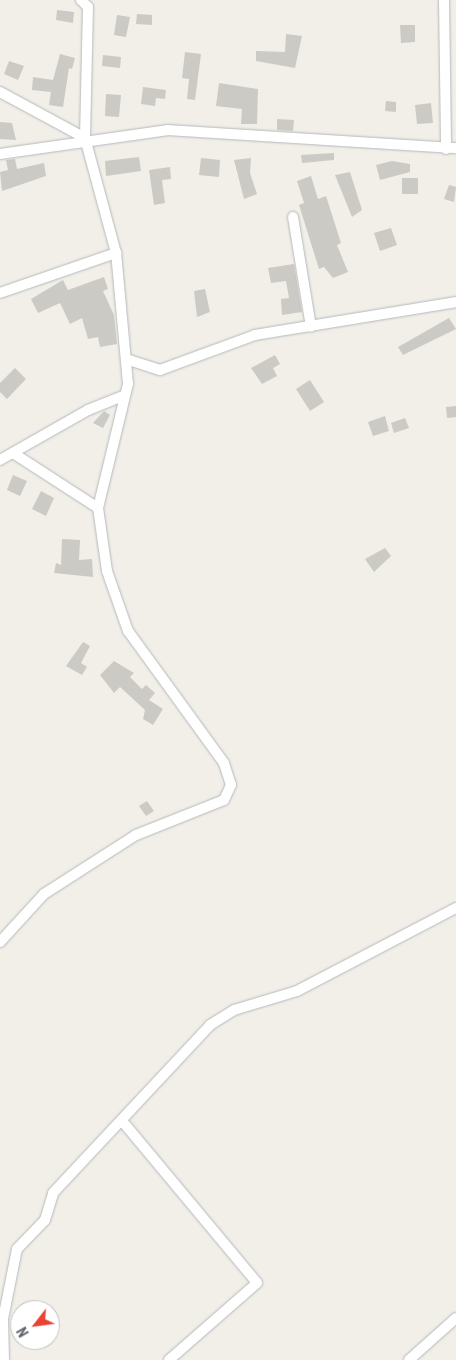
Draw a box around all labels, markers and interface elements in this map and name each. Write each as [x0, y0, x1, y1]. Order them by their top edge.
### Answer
north arrow [10, 1300, 60, 1350]
text: N [14, 1324, 32, 1340]

